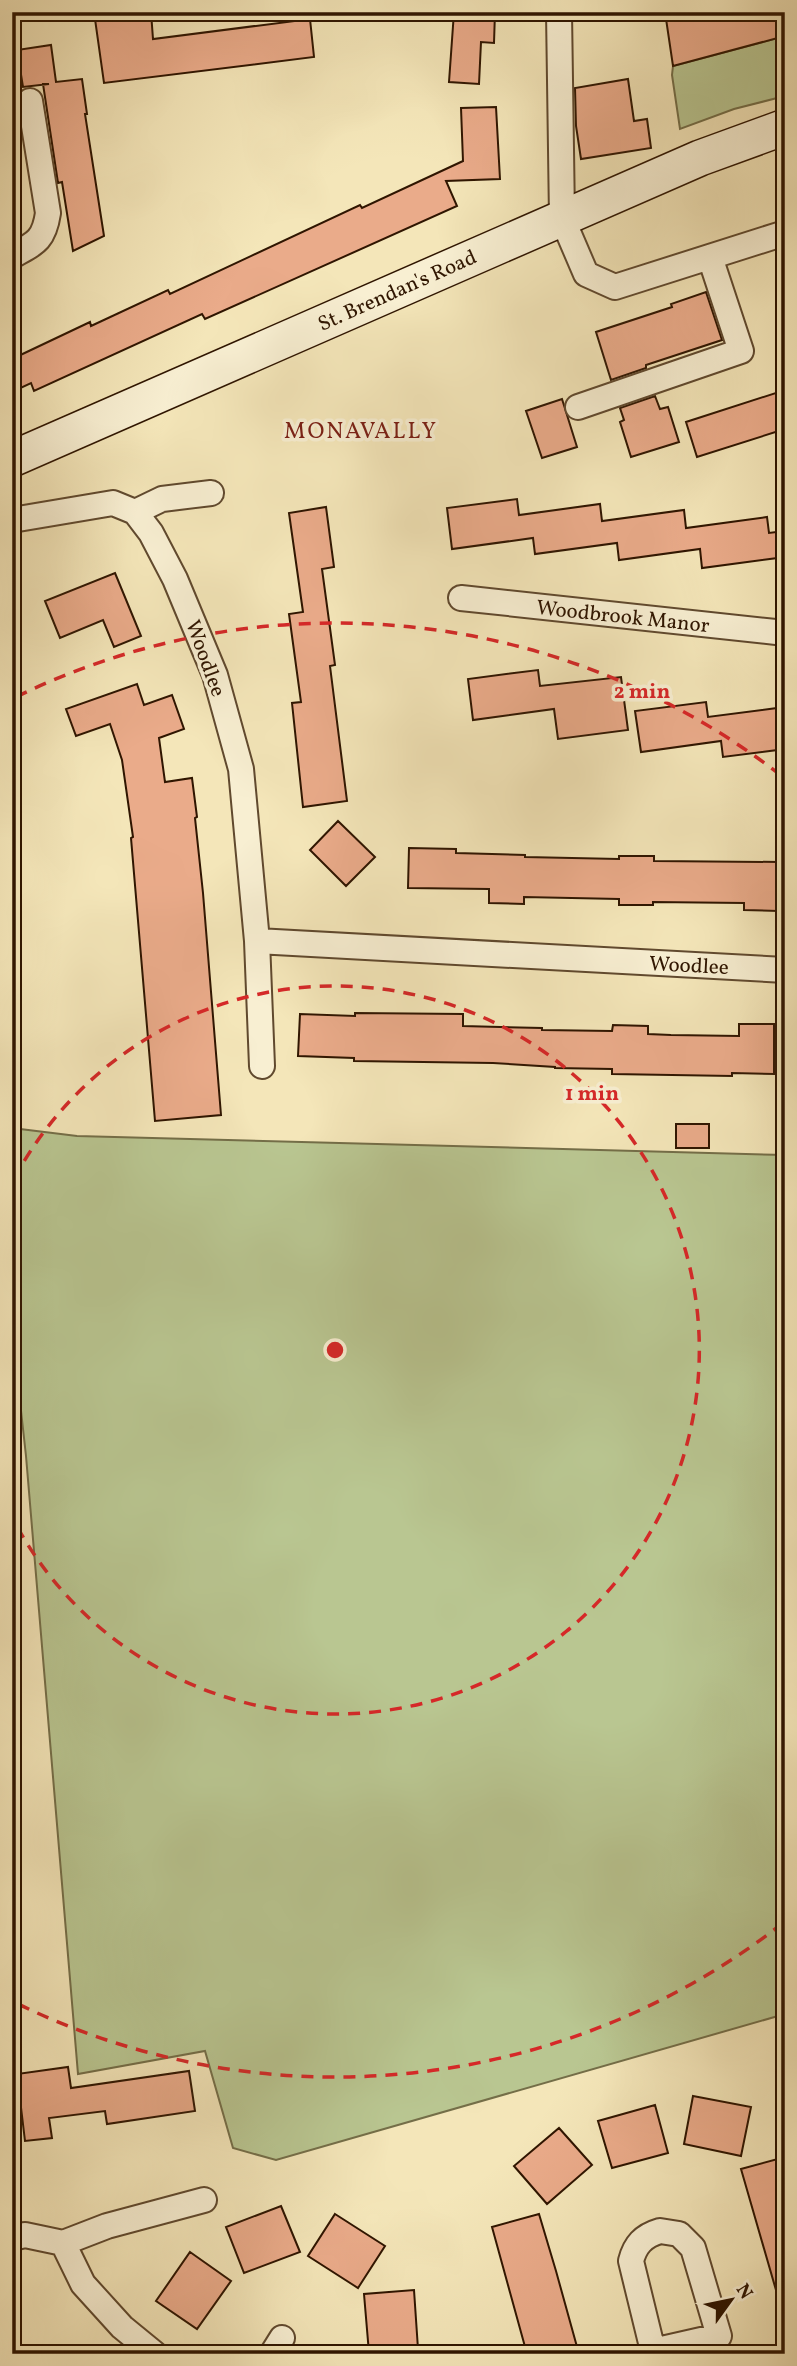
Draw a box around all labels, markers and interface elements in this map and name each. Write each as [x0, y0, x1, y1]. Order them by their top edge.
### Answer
street label: St. Brendan's Road [314, 243, 482, 339]
district label: MONAVALLY [284, 416, 438, 448]
street label: Woodbrook Manor [535, 594, 711, 641]
street label: Woodlee [177, 616, 232, 701]
text: 2 min [614, 678, 670, 707]
street label: Woodlee [648, 950, 730, 983]
text: 1 min [565, 1080, 619, 1109]
centre of rings [323, 1338, 347, 1362]
north arrow [696, 2264, 766, 2334]
text: N [729, 2279, 758, 2305]

